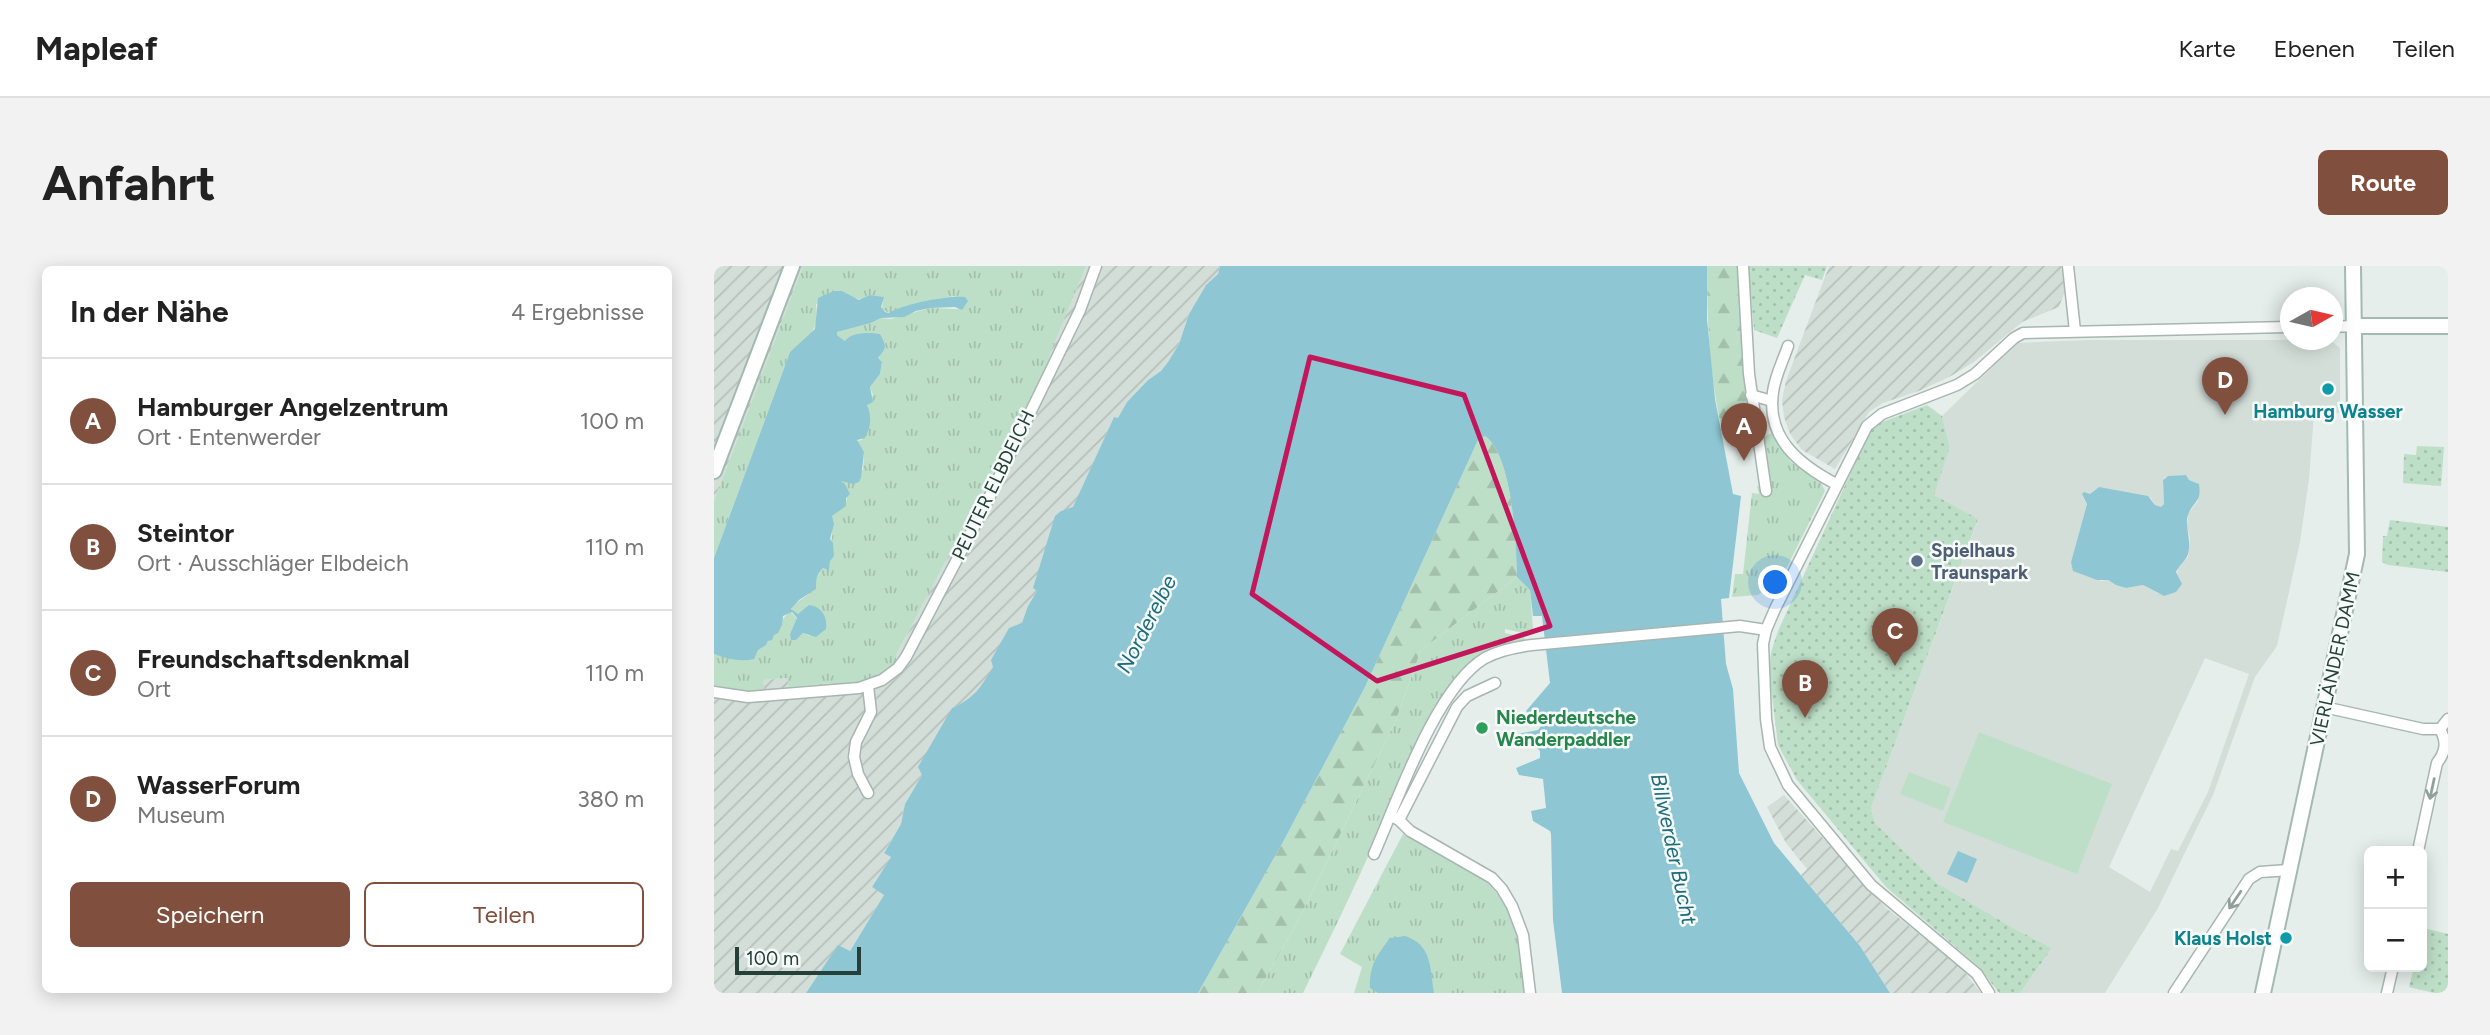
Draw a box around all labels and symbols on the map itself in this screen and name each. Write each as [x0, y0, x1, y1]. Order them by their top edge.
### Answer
north arrow [2280, 287, 2343, 350]
pin: D [2202, 357, 2248, 415]
marker: Hamburg Wasser [2320, 381, 2336, 397]
place label: Hamburg Wasser [2253, 400, 2403, 423]
pin: A [1721, 403, 1767, 461]
street label: PEUTER ELBDEICH [947, 406, 1039, 564]
place label: Spielhaus Traunspark [1931, 539, 2029, 584]
marker: Spielhaus Traunspark [1909, 553, 1925, 569]
your location [1758, 565, 1792, 599]
water label: Norderelbe [1111, 570, 1182, 677]
street label: VIERLÄNDER DAMM [2305, 570, 2365, 748]
pin: C [1872, 608, 1918, 666]
pin: B [1782, 660, 1828, 718]
place label: Niederdeutsche Wanderpaddler [1496, 706, 1637, 751]
marker: Niederdeutsche Wanderpaddler [1474, 720, 1490, 736]
water label: Billwerder Bucht [1646, 771, 1702, 928]
one-way arrow [2424, 777, 2438, 800]
one-way arrow [2228, 890, 2242, 909]
place label: Klaus Holst [2174, 927, 2272, 950]
marker: Klaus Holst [2278, 930, 2294, 946]
scale bar [735, 944, 861, 976]

